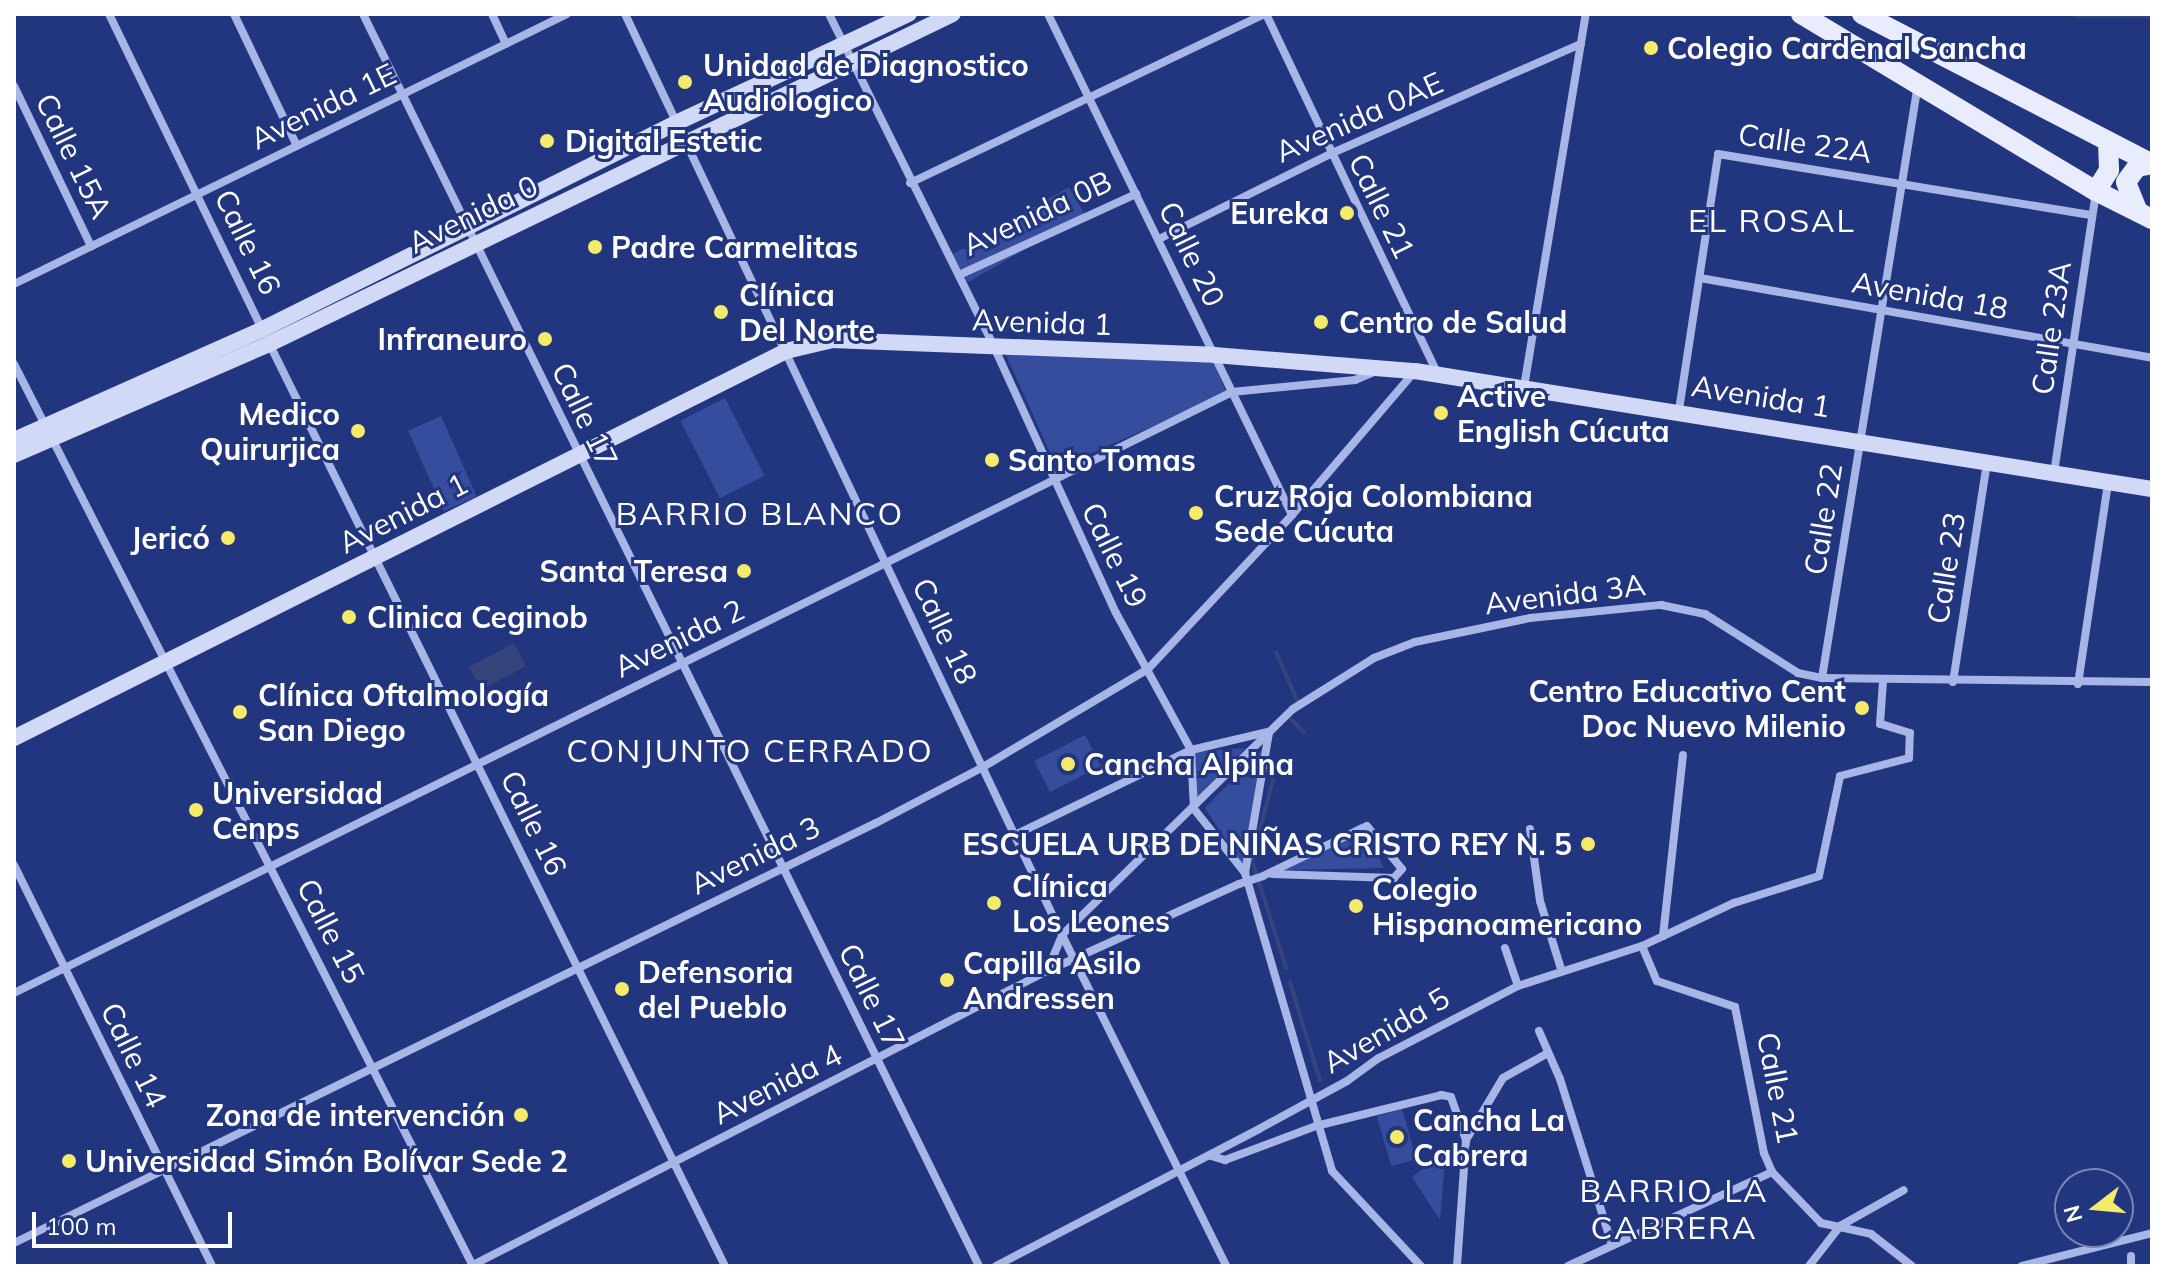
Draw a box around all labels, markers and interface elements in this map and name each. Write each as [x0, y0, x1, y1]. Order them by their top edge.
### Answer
place label: Colegio Cardenal Sancha [1667, 30, 2027, 66]
marker: Colegio Cardenal Sancha [1642, 39, 1660, 57]
place label: Unidad de Diagnostico Audiologico [703, 47, 1029, 118]
street label: Avenida 1E [244, 55, 402, 157]
street label: Avenida 0AE [1270, 64, 1448, 170]
marker: Unidad de Diagnostico Audiologico [674, 71, 696, 93]
street label: Calle 15A [28, 88, 120, 224]
street label: Calle 22A [1736, 116, 1874, 170]
place label: Digital Estetic [565, 123, 763, 159]
marker: Digital Estetic [536, 130, 558, 152]
street label: Calle 21 [1341, 148, 1423, 264]
street label: Avenida 0B [957, 163, 1117, 263]
street label: Avenida 0 [402, 167, 544, 261]
street label: Calle 16 [207, 184, 289, 300]
place label: Eureka [1230, 195, 1329, 231]
street label: Calle 20 [1151, 196, 1233, 312]
district label: EL ROSAL [1688, 201, 1856, 239]
marker: Eureka [1336, 202, 1358, 224]
place label: Padre Carmelitas [611, 229, 858, 265]
marker: Padre Carmelitas [586, 238, 604, 256]
street label: Calle 23A [2024, 259, 2078, 397]
street label: Avenida 18 [1849, 264, 2011, 326]
place label: Clínica Del Norte [739, 277, 875, 348]
marker: Clínica Del Norte [710, 301, 732, 323]
street label: Avenida 1 [971, 302, 1113, 342]
place label: Centro de Salud [1339, 304, 1567, 340]
marker: Centro de Salud [1310, 311, 1332, 333]
place label: Infraneuro [377, 321, 527, 357]
marker: Infraneuro [534, 328, 556, 350]
street label: Calle 17 [544, 357, 626, 473]
street label: Avenida 1 [1689, 367, 1833, 425]
place label: Active English Cúcuta [1457, 378, 1670, 448]
place label: Medico Quirurjica [200, 396, 340, 466]
marker: Active English Cúcuta [1432, 404, 1450, 422]
marker: Medico Quirurjica [347, 420, 369, 442]
place label: Santo Tomas [1008, 442, 1196, 478]
marker: Santo Tomas [983, 451, 1001, 469]
street label: Calle 22 [1796, 461, 1850, 577]
street label: Avenida 1 [333, 465, 473, 561]
place label: Cruz Roja Colombiana Sede Cúcuta [1214, 478, 1533, 548]
district label: BARRIO BLANCO [616, 494, 904, 532]
street label: Calle 19 [1074, 497, 1156, 613]
marker: Cruz Roja Colombiana Sede Cúcuta [1185, 502, 1207, 524]
street label: Calle 23 [1919, 510, 1973, 626]
place label: Jericó [131, 520, 210, 556]
marker: Jericó [217, 527, 239, 549]
place label: Santa Teresa [539, 553, 728, 589]
marker: Santa Teresa [735, 562, 753, 580]
street label: Avenida 3A [1482, 566, 1648, 622]
street label: Calle 18 [905, 572, 985, 690]
street label: Avenida 2 [608, 591, 750, 685]
place label: Clinica Ceginob [367, 599, 588, 635]
marker: Clinica Ceginob [338, 606, 360, 628]
place label: Centro Educativo Cent Doc Nuevo Milenio [1529, 673, 1846, 744]
place label: Clínica Oftalmología San Diego [258, 677, 549, 748]
marker: Centro Educativo Cent Doc Nuevo Milenio [1853, 699, 1871, 717]
marker: Clínica Oftalmología San Diego [229, 701, 251, 723]
district label: CONJUNTO CERRADO [566, 731, 934, 769]
place label: Cancha Alpina [1084, 746, 1294, 782]
marker: Cancha Alpina [1059, 755, 1077, 773]
street label: Calle 16 [493, 765, 575, 881]
place label: Universidad Cenps [212, 775, 383, 846]
marker: Universidad Cenps [187, 801, 205, 819]
street label: Avenida 3 [684, 808, 826, 902]
place label: ESCUELA URB DE NIÑAS CRISTO REY N. 5 [962, 826, 1572, 862]
marker: ESCUELA URB DE NIÑAS CRISTO REY N. 5 [1579, 835, 1597, 853]
place label: Clínica Los Leones [1012, 868, 1170, 938]
place label: Colegio Hispanoamericano [1372, 871, 1642, 942]
street label: Calle 15 [289, 873, 373, 989]
marker: Clínica Los Leones [983, 892, 1005, 914]
marker: Colegio Hispanoamericano [1347, 897, 1365, 915]
street label: Calle 17 [831, 938, 913, 1054]
place label: Capilla Asilo Andressen [963, 945, 1141, 1016]
place label: Defensoria del Pueblo [638, 954, 793, 1024]
marker: Capilla Asilo Andressen [938, 971, 956, 989]
street label: Avenida 5 [1316, 979, 1456, 1081]
marker: Defensoria del Pueblo [613, 980, 631, 998]
street label: Calle 14 [93, 997, 175, 1113]
street label: Calle 21 [1750, 1029, 1806, 1147]
street label: Avenida 4 [707, 1036, 847, 1132]
place label: Zona de intervención [206, 1097, 505, 1133]
place label: Cancha La Cabrera [1413, 1102, 1565, 1172]
marker: Zona de intervención [512, 1106, 530, 1124]
marker: Cancha La Cabrera [1388, 1128, 1406, 1146]
place label: Universidad Simón Bolívar Sede 2 [85, 1143, 568, 1179]
marker: Universidad Simón Bolívar Sede 2 [60, 1152, 78, 1170]
north arrow [2054, 1168, 2134, 1248]
district label: BARRIO LA CABRERA [1580, 1172, 1768, 1247]
scale bar [36, 1196, 236, 1246]
text: N [2057, 1202, 2089, 1226]
text: 100 m [46, 1211, 117, 1241]

